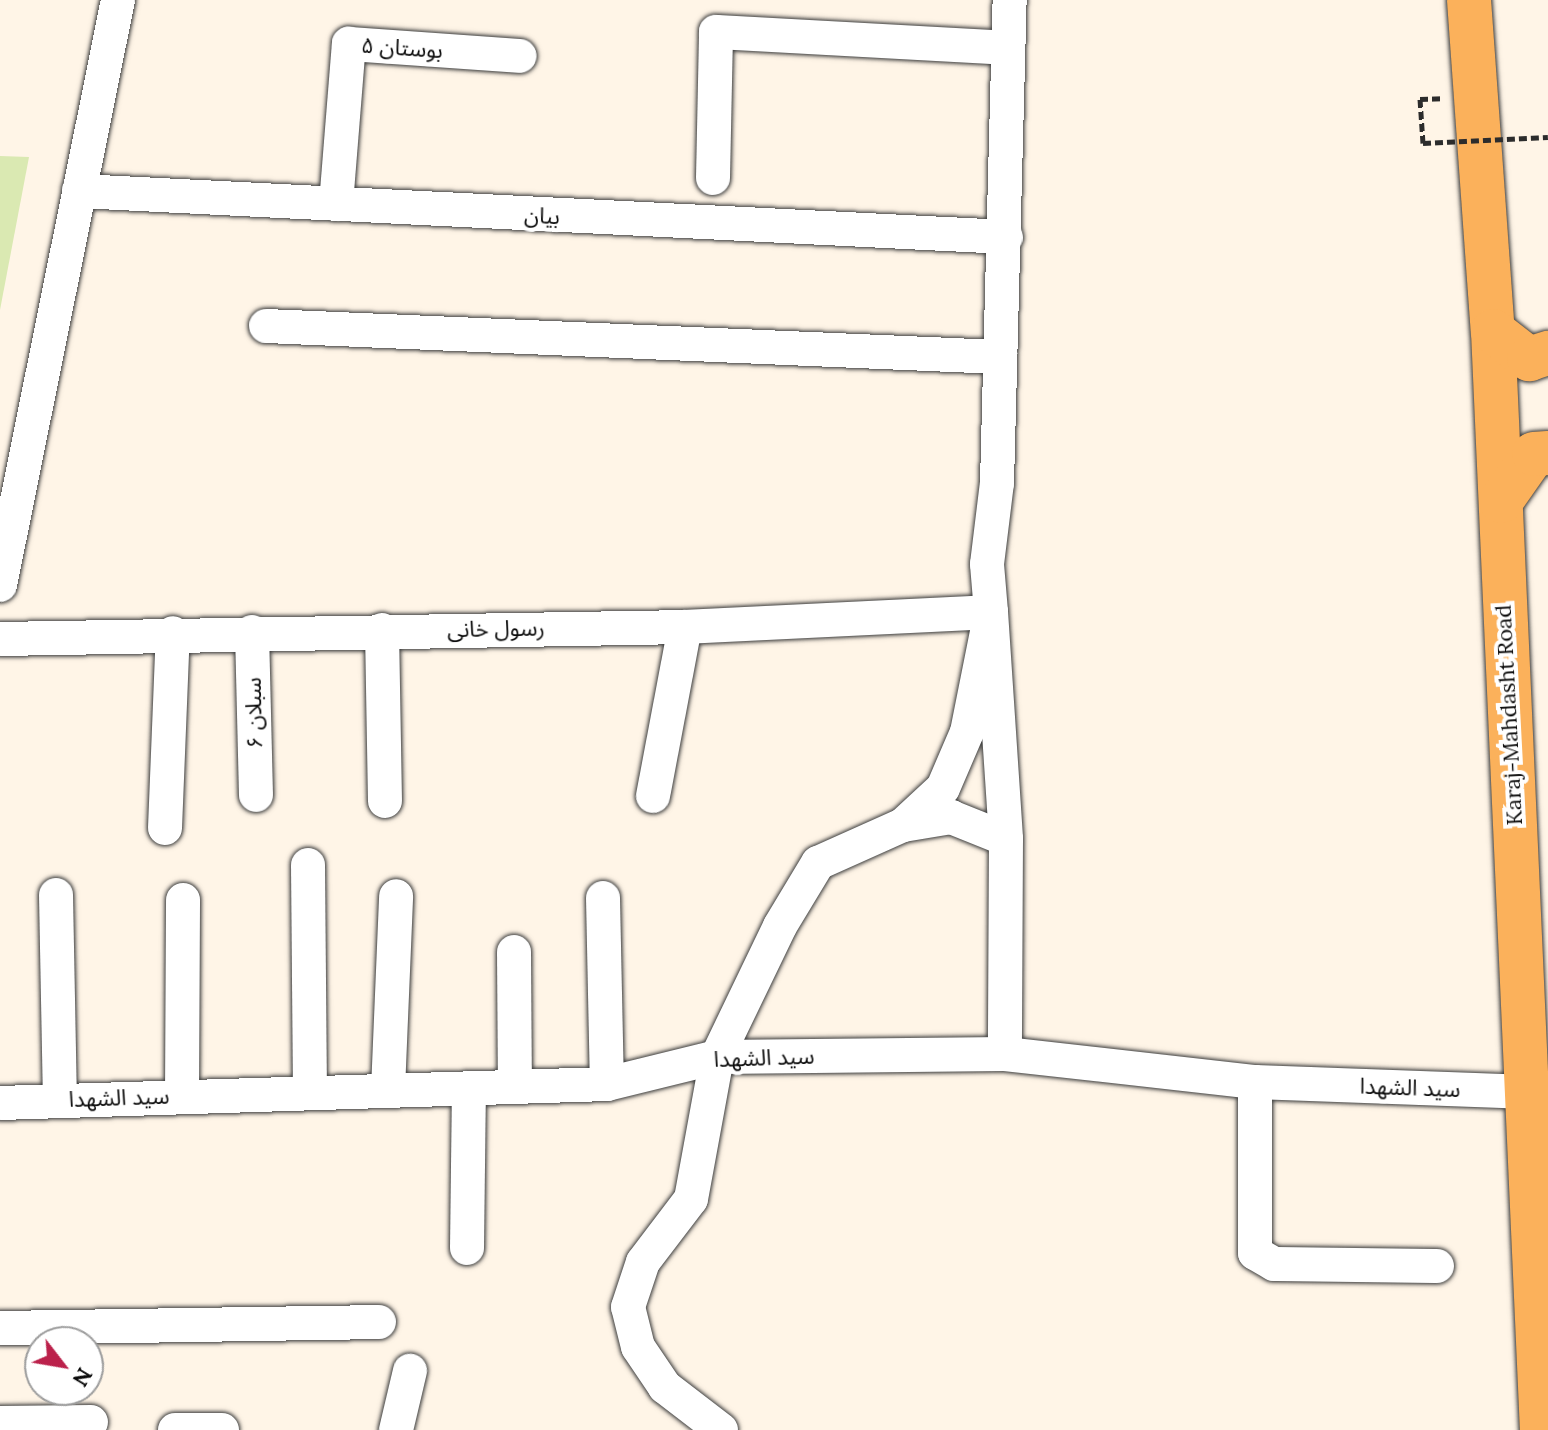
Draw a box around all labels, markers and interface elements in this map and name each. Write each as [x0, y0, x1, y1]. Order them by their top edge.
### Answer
street label: بوستان ۵ [360, 32, 444, 64]
street label: بیان [524, 202, 560, 230]
street label: Karaj-Mahdasht Road [1490, 604, 1528, 826]
street label: رسول خانی [447, 615, 545, 643]
street label: سبلان ۶ [240, 677, 268, 749]
street label: سید الشهدا [713, 1043, 815, 1073]
street label: سید الشهدا [1359, 1073, 1461, 1103]
street label: سید الشهدا [68, 1083, 170, 1113]
north arrow [24, 1326, 104, 1406]
text: N [66, 1363, 99, 1392]

